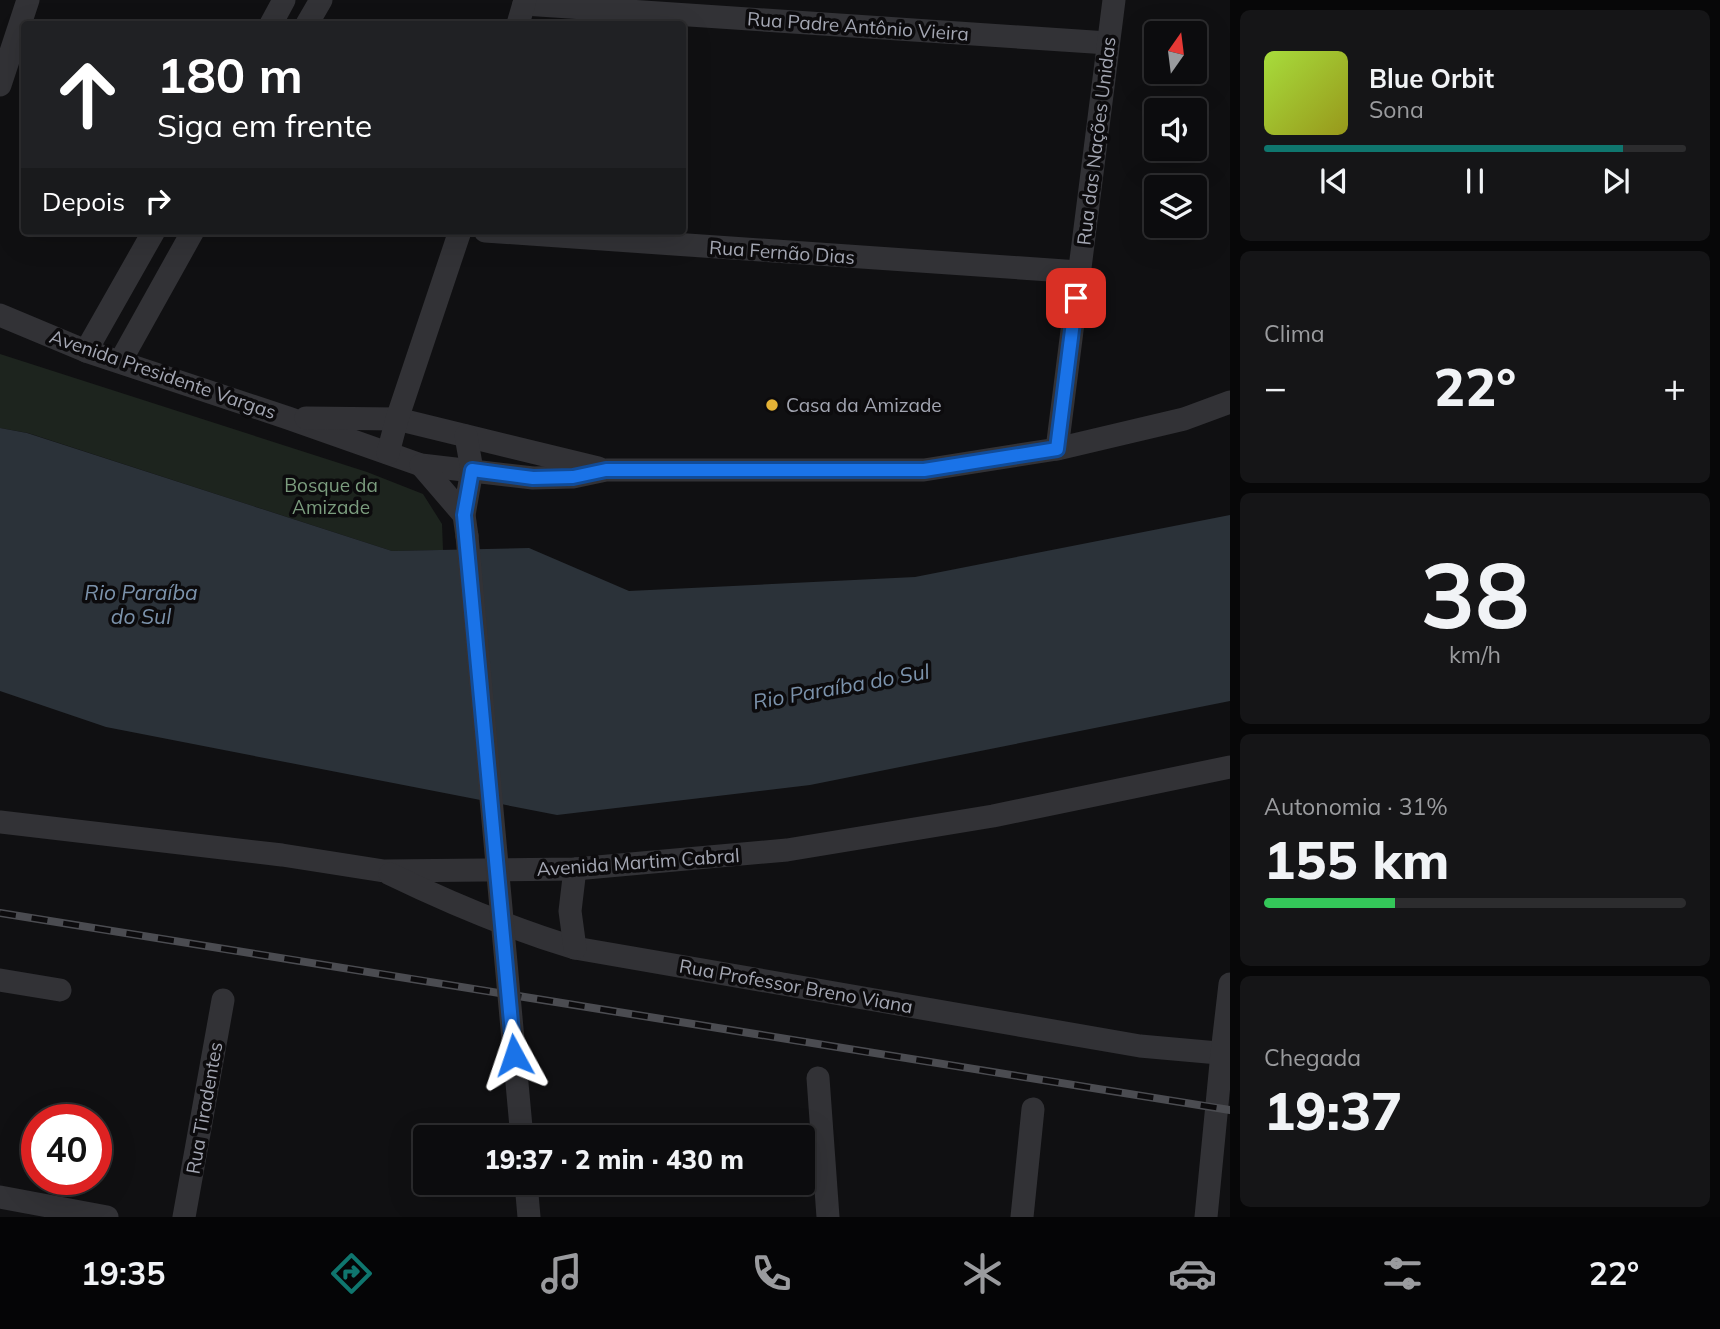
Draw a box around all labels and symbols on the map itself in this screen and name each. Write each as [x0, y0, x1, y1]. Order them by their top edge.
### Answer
street label: Rua Padre Antônio Vieira [746, 6, 970, 46]
north arrow [1144, 21, 1208, 84]
street label: Rua das Nações Unidas [1071, 35, 1121, 247]
street label: Rua Fernão Dias [708, 235, 856, 269]
pin [1046, 268, 1106, 328]
street label: Avenida Presidente Vargas [47, 324, 279, 424]
place label: Casa da Amizade [786, 393, 942, 417]
marker: Casa da Amizade [764, 397, 780, 413]
park label: Bosque da Amizade [284, 473, 378, 519]
water label: Rio Paraíba do Sul [84, 579, 198, 629]
water label: Rio Paraíba do Sul [751, 658, 931, 714]
street label: Avenida Martim Cabral [536, 843, 740, 881]
street label: Rua Professor Breno Viana [677, 954, 915, 1018]
position arrow [477, 1018, 551, 1092]
street label: Rua Tiradentes [181, 1040, 227, 1176]
speed limit sign: 40 [21, 1104, 112, 1195]

